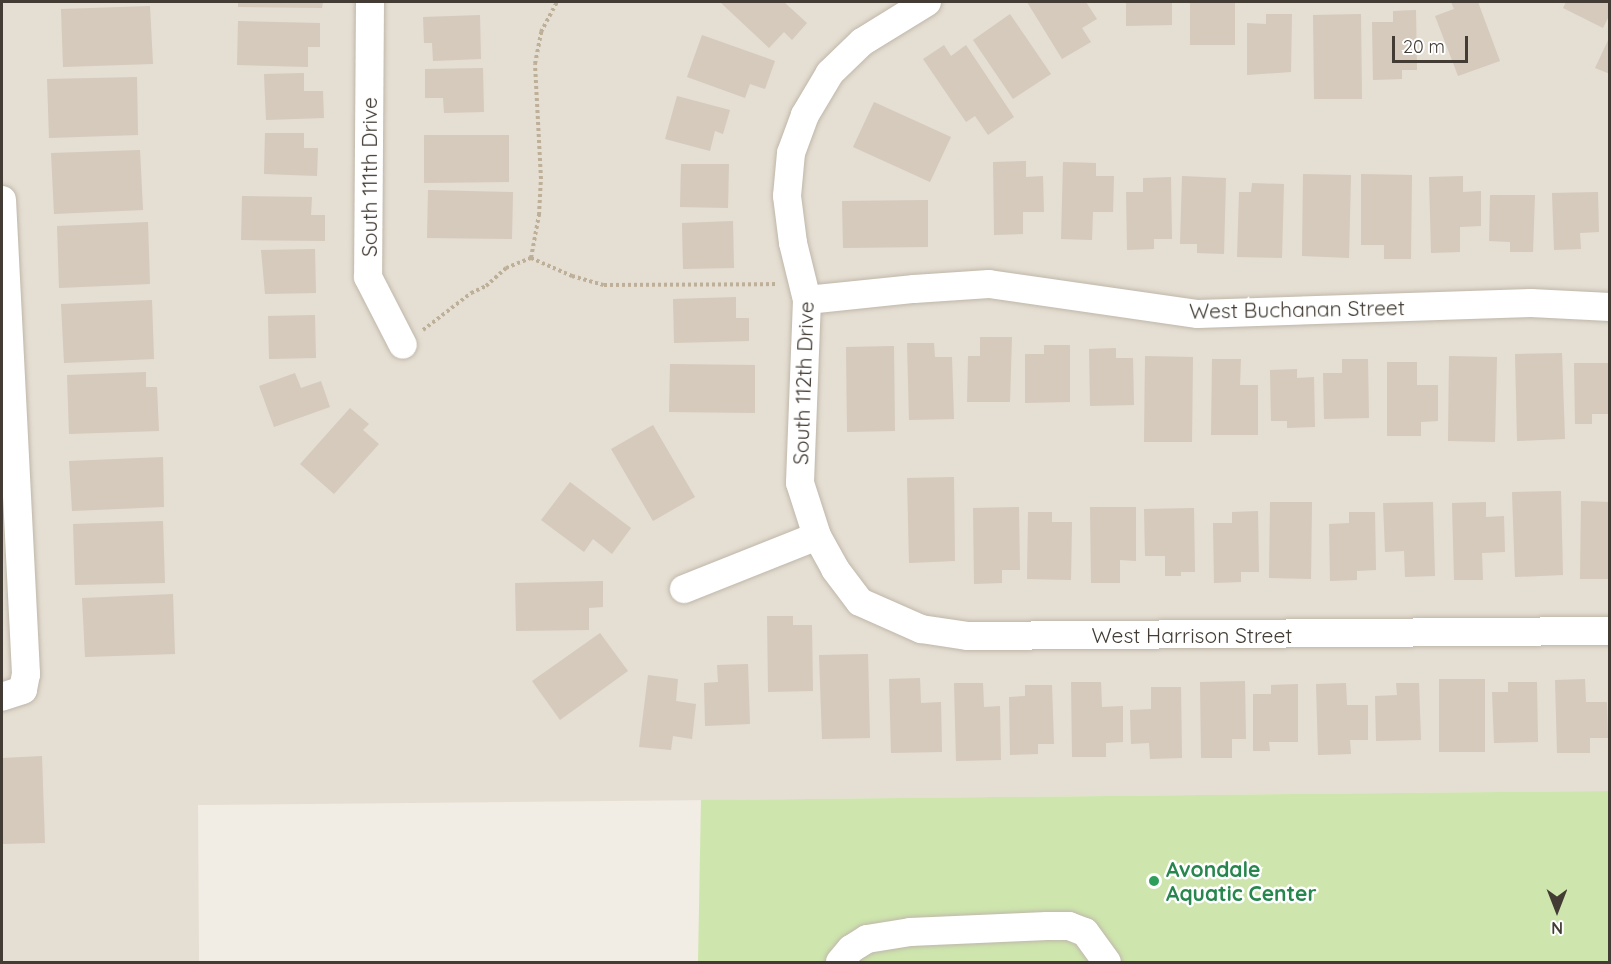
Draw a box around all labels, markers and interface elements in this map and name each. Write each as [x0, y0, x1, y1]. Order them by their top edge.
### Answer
scale bar [1395, 24, 1472, 62]
text: 20 m [1403, 35, 1445, 58]
street label: South 111th Drive [356, 97, 382, 257]
street label: West Buchanan Street [1189, 295, 1405, 323]
street label: South 112th Drive [788, 301, 818, 465]
street label: West Harrison Street [1092, 622, 1292, 648]
place label: Avondale Aquatic Center [1166, 856, 1317, 906]
marker: Avondale Aquatic Center [1147, 874, 1161, 888]
north arrow [1527, 880, 1587, 940]
text: N [1551, 918, 1563, 938]

